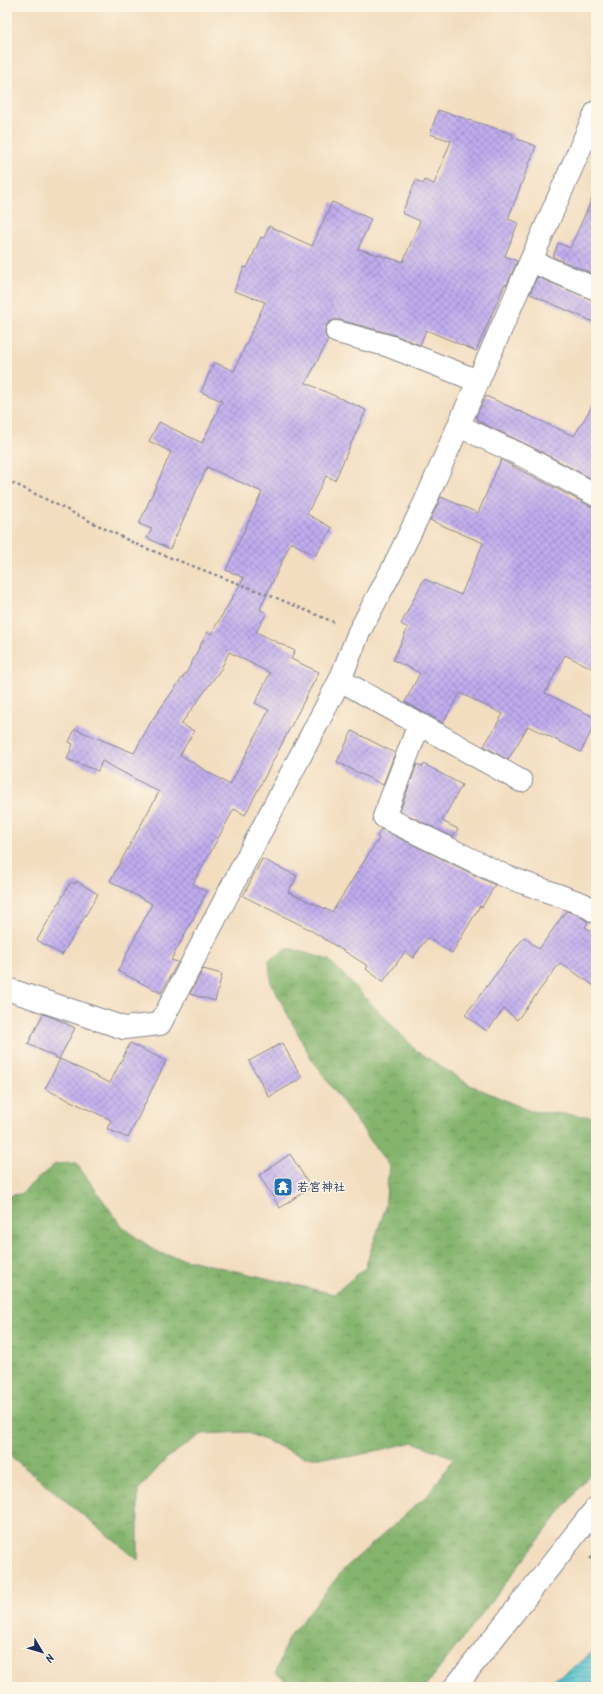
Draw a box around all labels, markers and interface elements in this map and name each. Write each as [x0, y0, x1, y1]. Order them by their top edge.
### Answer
temple icon: 若宮神社 [272, 1176, 294, 1198]
place label: 若宮神社 [297, 1178, 345, 1197]
north arrow [22, 1632, 62, 1672]
text: N [40, 1649, 58, 1666]

